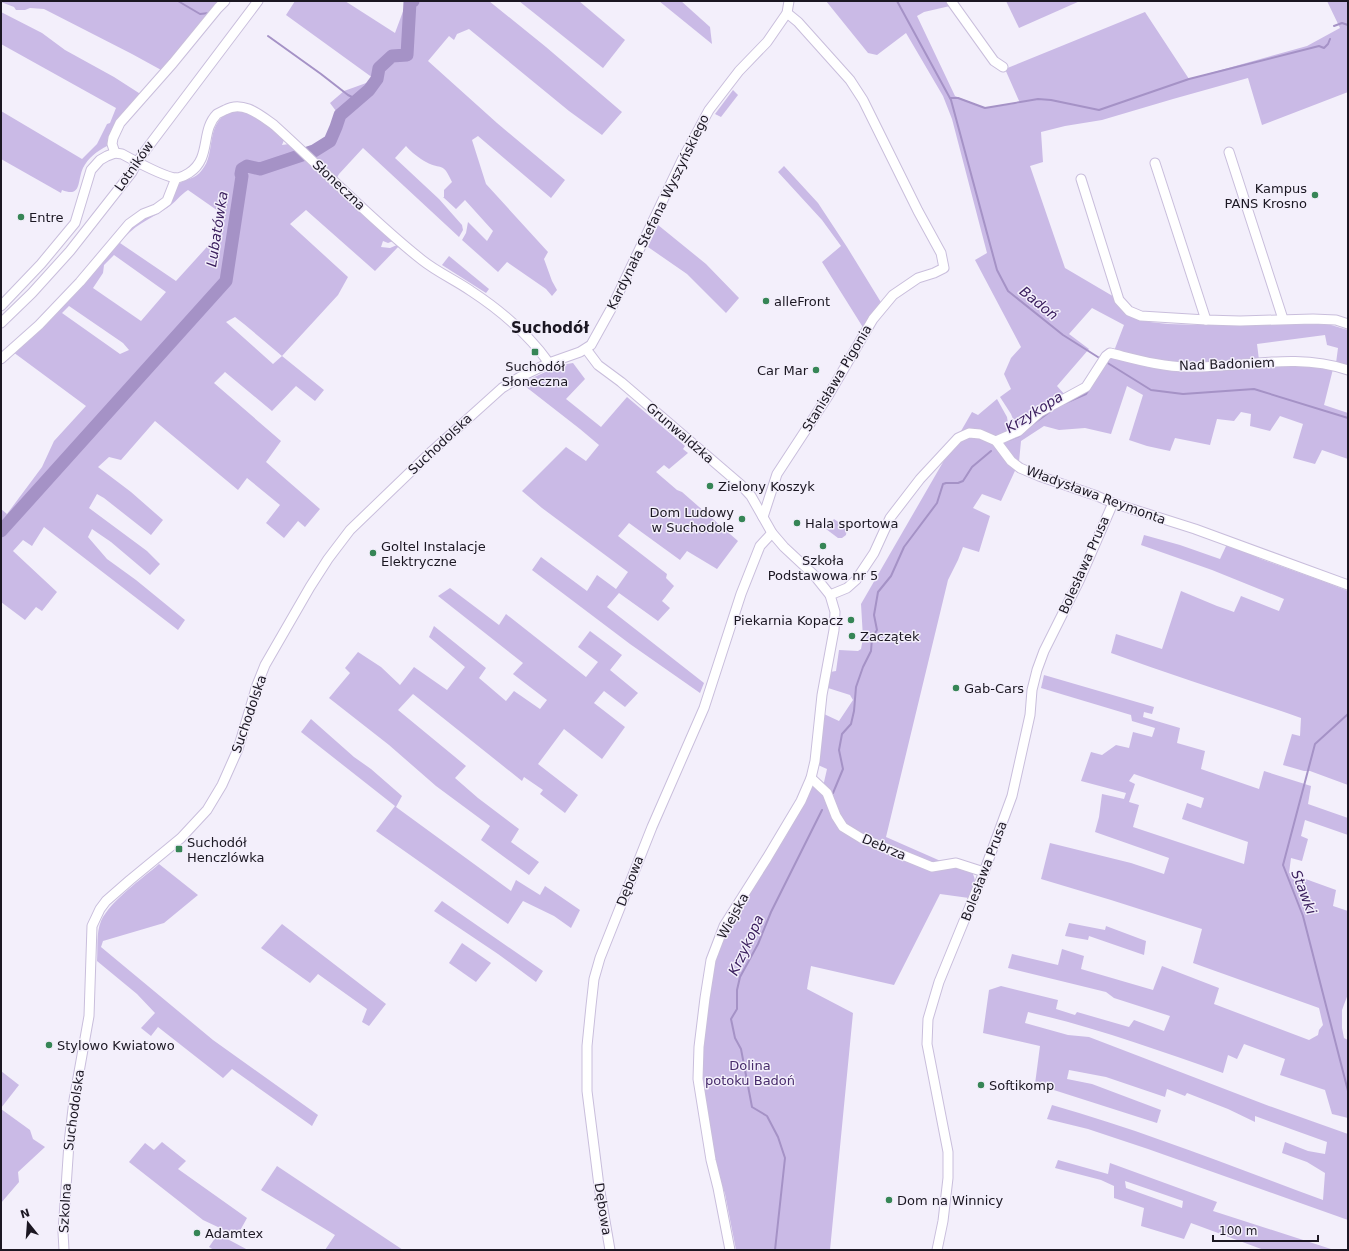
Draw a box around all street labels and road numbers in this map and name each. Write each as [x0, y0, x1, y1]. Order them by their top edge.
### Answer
street label: Kardynała Stefana Wyszyńskiego [604, 112, 712, 312]
street label: Lotników [111, 138, 157, 194]
street label: Słoneczna [310, 157, 368, 213]
street label: Stanisława Pigonia [799, 322, 875, 434]
street label: Nad Badoniem [1179, 355, 1275, 373]
street label: Grunwaldzka [643, 400, 717, 466]
street label: Suchodolska [405, 411, 475, 477]
street label: Władysława Reymonta [1024, 463, 1168, 527]
street label: Bolesława Prusa [1056, 514, 1112, 616]
street label: Suchodolska [229, 673, 269, 755]
street label: Bolesława Prusa [958, 819, 1010, 923]
street label: Debrza [860, 831, 908, 863]
street label: Dębowa [614, 854, 646, 908]
street label: Wiejska [714, 891, 752, 941]
street label: Suchodolska [61, 1069, 87, 1151]
street label: Dębowa [591, 1182, 615, 1236]
street label: Szkolna [56, 1183, 74, 1233]

